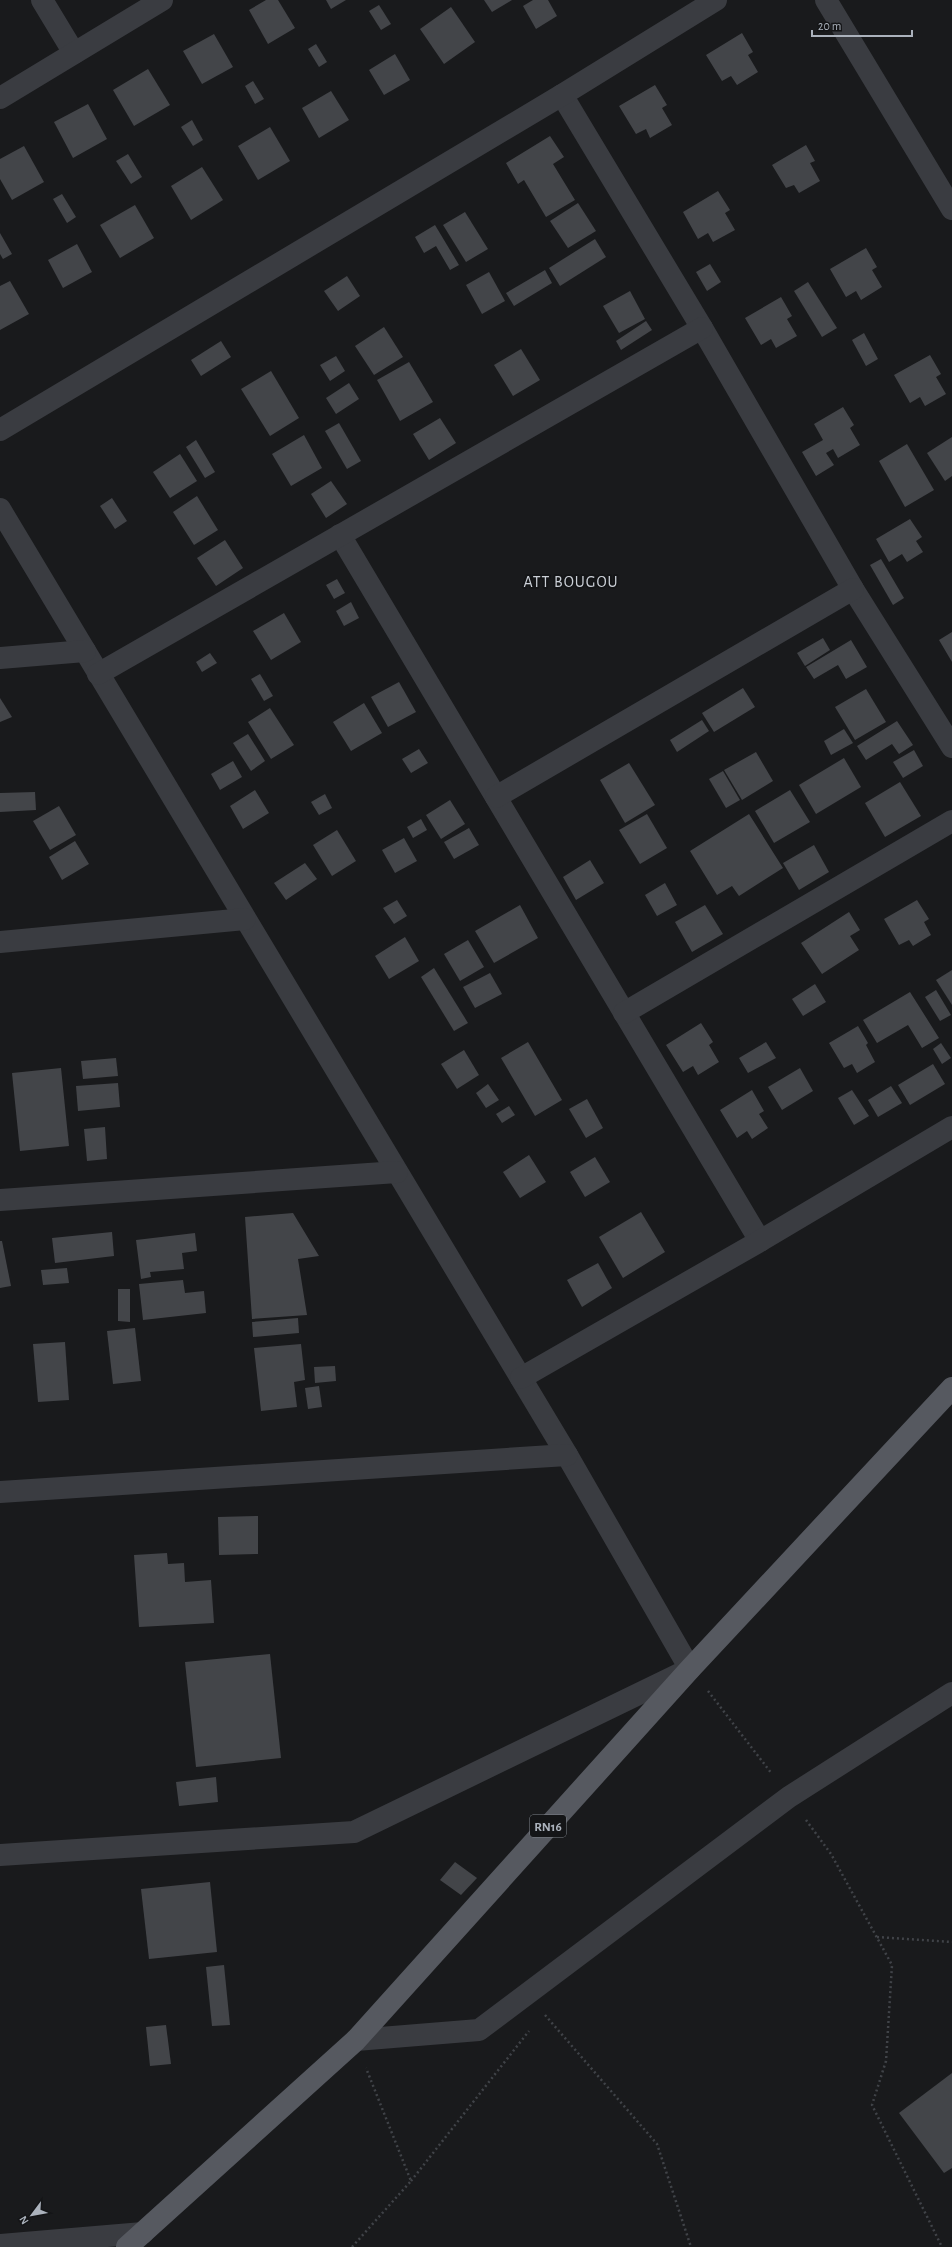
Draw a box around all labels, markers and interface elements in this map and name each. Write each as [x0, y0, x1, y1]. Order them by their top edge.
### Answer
scale bar [812, 12, 912, 38]
text: 20 m [818, 20, 841, 32]
district label: ATT BOUGOU [523, 574, 619, 590]
road number: RN16 [530, 1815, 566, 1837]
north arrow [12, 2195, 52, 2235]
text: N [17, 2214, 31, 2226]

